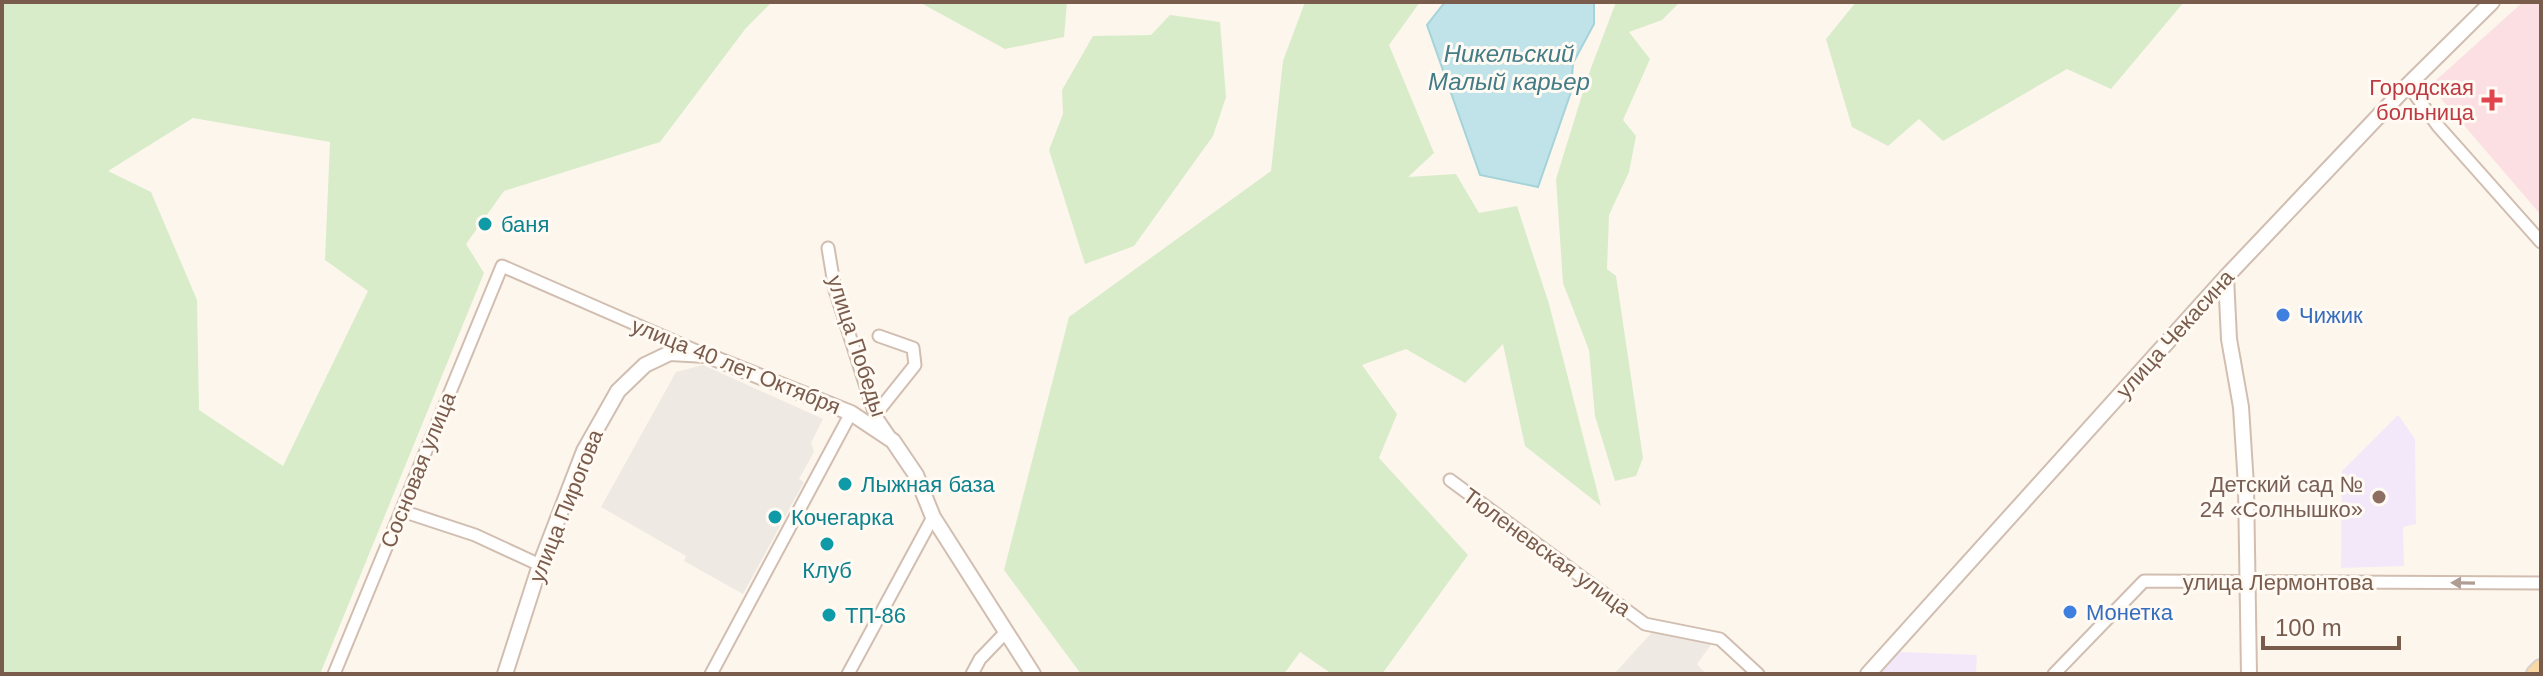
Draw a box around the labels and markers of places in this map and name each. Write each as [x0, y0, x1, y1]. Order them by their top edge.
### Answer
place label: Городская больница [2369, 75, 2475, 125]
marker: Городская больница [2481, 89, 2503, 111]
place label: баня [501, 212, 549, 237]
marker: баня [476, 215, 494, 233]
place label: Чижик [2299, 303, 2363, 328]
marker: Чижик [2274, 306, 2292, 324]
place label: Лыжная база [861, 472, 996, 497]
place label: Детский сад № 24 «Солнышко» [2200, 472, 2363, 522]
marker: Лыжная база [836, 475, 854, 493]
marker: Детский сад № 24 «Солнышко» [2370, 488, 2388, 506]
place label: Кочегарка [791, 505, 894, 530]
marker: Кочегарка [766, 508, 784, 526]
marker: Клуб [818, 535, 836, 553]
place label: Клуб [802, 558, 852, 583]
place label: Монетка [2086, 600, 2174, 625]
place label: ТП-86 [845, 603, 906, 628]
marker: Монетка [2061, 603, 2079, 621]
marker: ТП-86 [820, 606, 838, 624]

